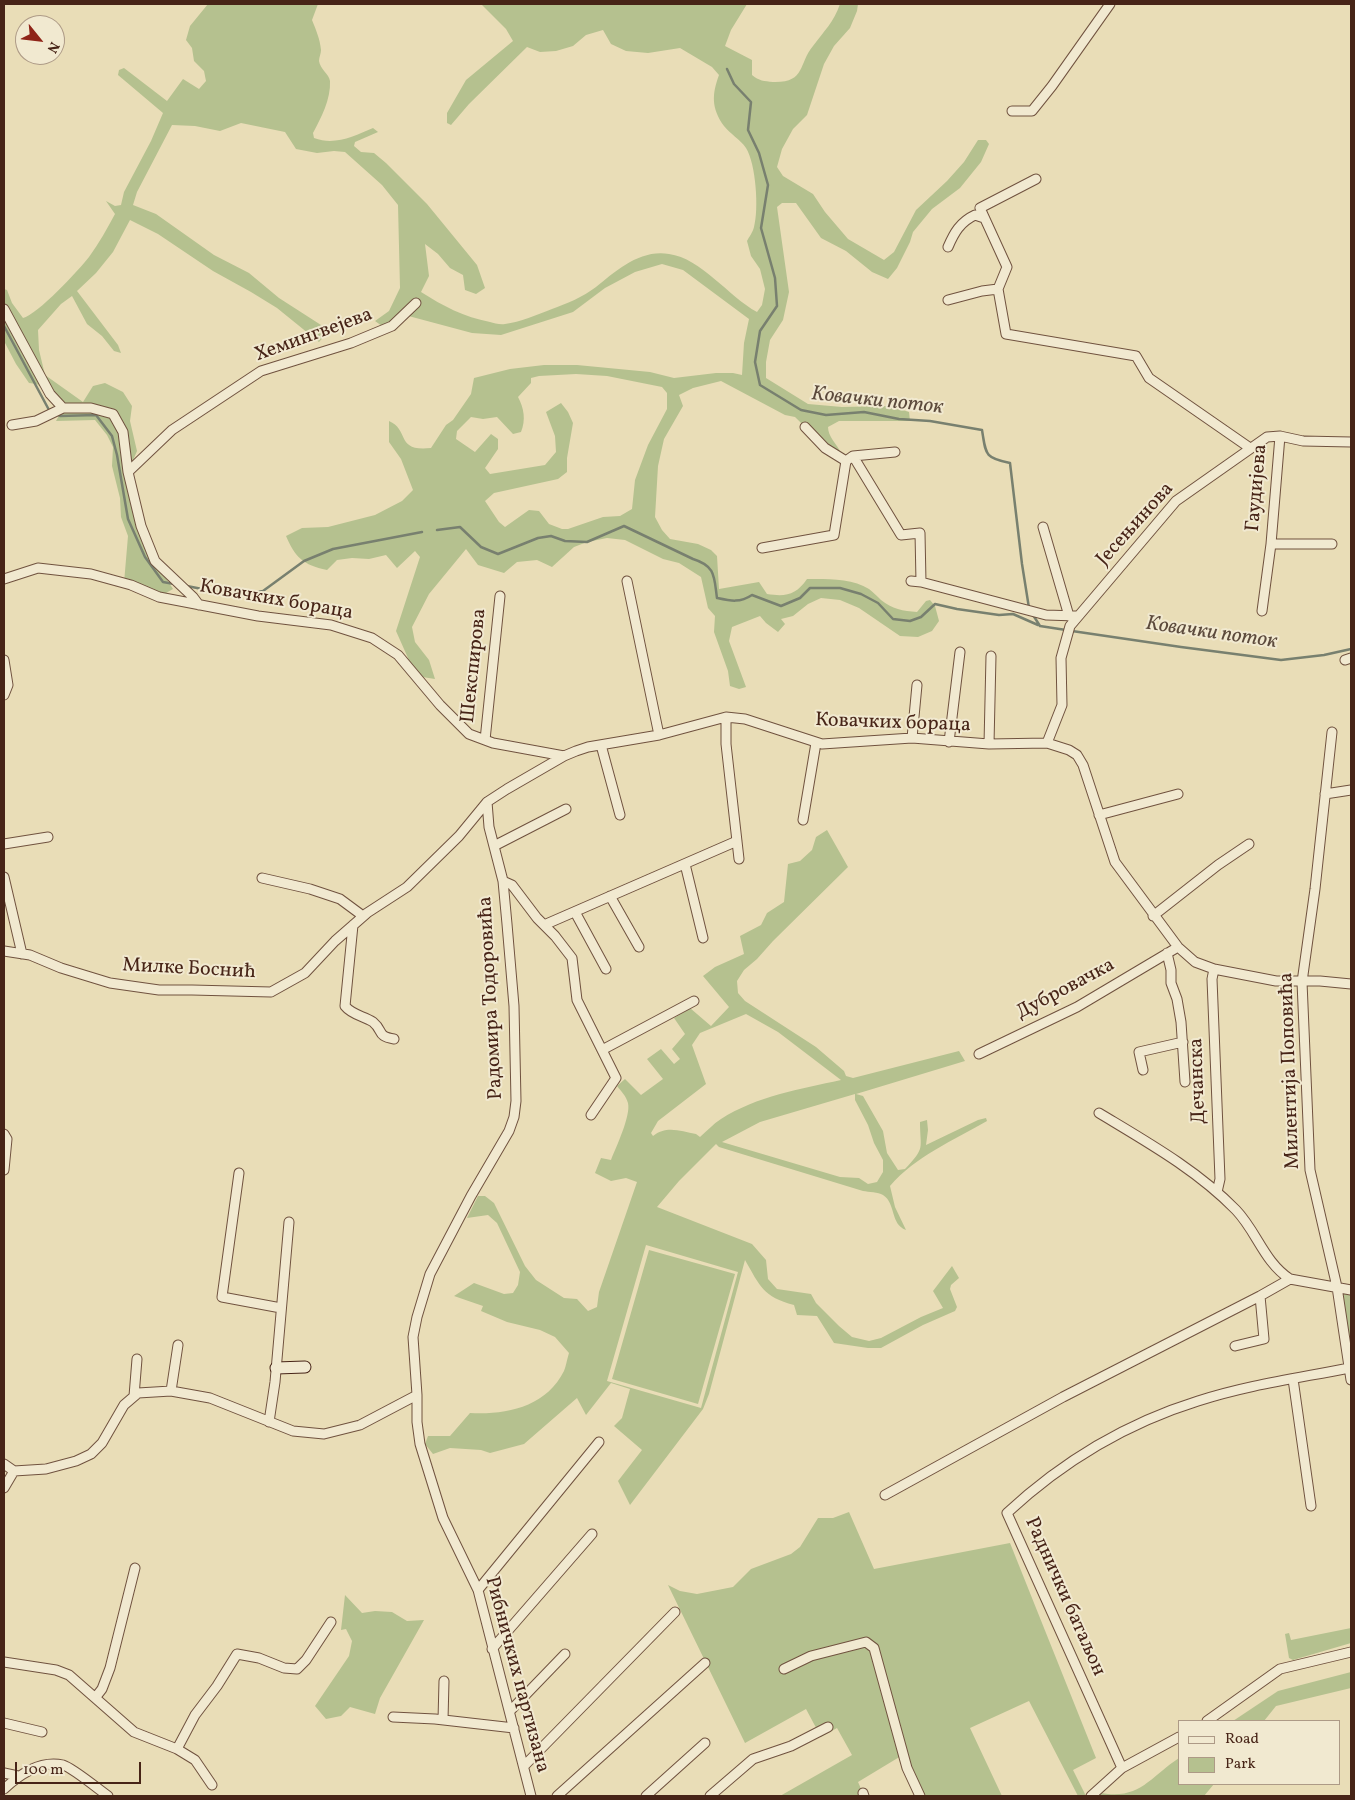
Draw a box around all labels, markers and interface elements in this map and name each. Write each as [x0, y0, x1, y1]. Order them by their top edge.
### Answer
north arrow [15, 15, 65, 65]
text: N [42, 38, 63, 56]
street label: Хемингвејева [252, 304, 376, 368]
water label: Ковачки поток [810, 383, 944, 421]
street label: Гаудијева [1242, 443, 1274, 533]
street label: Јесењинова [1092, 478, 1180, 572]
street label: Ковачких бораца [197, 576, 355, 626]
street label: Шекспирова [457, 608, 493, 724]
water label: Ковачки поток [1144, 612, 1278, 656]
street label: Ковачких бораца [815, 709, 971, 739]
street label: Радомира Тодоровића [475, 896, 509, 1100]
street label: Дубровачка [1013, 954, 1119, 1026]
street label: Милке Боснић [122, 955, 256, 985]
street label: Милентија Поповића [1276, 972, 1306, 1170]
street label: Дечанска [1185, 1037, 1213, 1125]
street label: Раднички батаљон [1018, 1514, 1110, 1680]
street label: Рибничких партизана [478, 1574, 554, 1776]
legend [1178, 1720, 1340, 1785]
text: Road [1225, 1729, 1259, 1750]
scale bar [18, 1752, 144, 1784]
text: Park [1225, 1754, 1256, 1775]
text: 100 m [23, 1760, 63, 1781]

